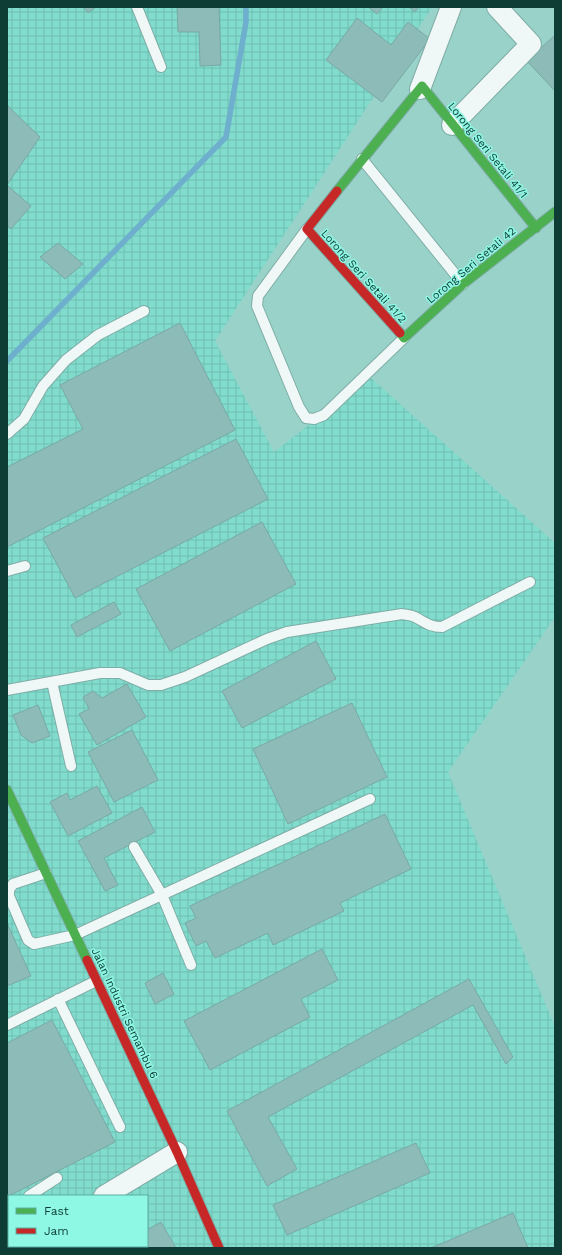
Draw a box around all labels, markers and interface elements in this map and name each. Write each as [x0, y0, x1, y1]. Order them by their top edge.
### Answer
street label: Lorong Seri Setali 41/1 [445, 100, 530, 201]
street label: Lorong Seri Setali 42 [424, 224, 518, 306]
street label: Lorong Seri Setali 41/2 [318, 227, 409, 326]
street label: Jalan Industri Semambu 6 [89, 946, 161, 1081]
legend [8, 1195, 148, 1247]
text: Fast [44, 1204, 69, 1218]
text: Jam [44, 1224, 69, 1238]

